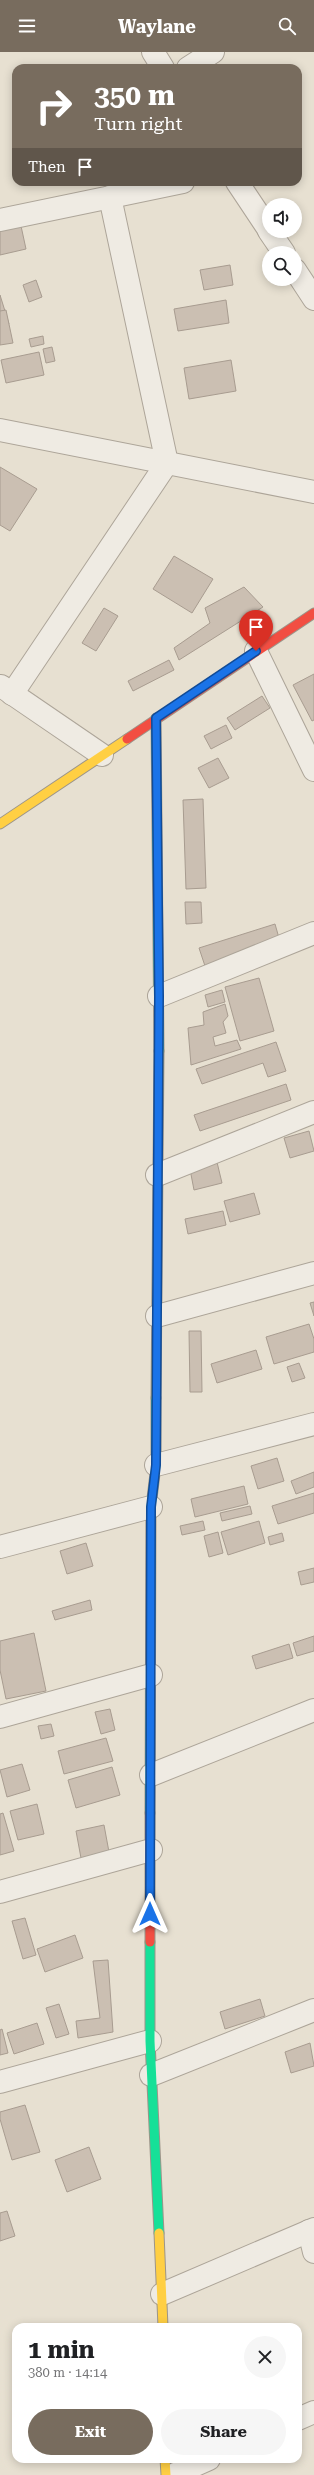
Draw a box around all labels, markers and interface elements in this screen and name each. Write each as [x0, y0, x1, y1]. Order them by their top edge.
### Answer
icon: menu [16, 15, 38, 37]
icon: search [276, 15, 298, 37]
text: Waylane [118, 16, 196, 37]
text: 350 m [94, 79, 175, 112]
icon: right [28, 80, 80, 132]
text: Turn right [94, 113, 182, 134]
icon: arrive [74, 156, 96, 178]
text: Then [28, 158, 66, 176]
map controls [262, 198, 302, 286]
button: sound [262, 198, 302, 238]
button: search [262, 246, 302, 286]
pin [239, 610, 273, 651]
icon: arrive [245, 616, 267, 638]
position arrow [129, 1893, 171, 1935]
text: 1 min [28, 2336, 95, 2364]
button: close [244, 2336, 286, 2378]
text: 380 m · 14:14 [28, 2365, 107, 2380]
button: Exit [28, 2409, 153, 2455]
button: Share [161, 2409, 286, 2455]

